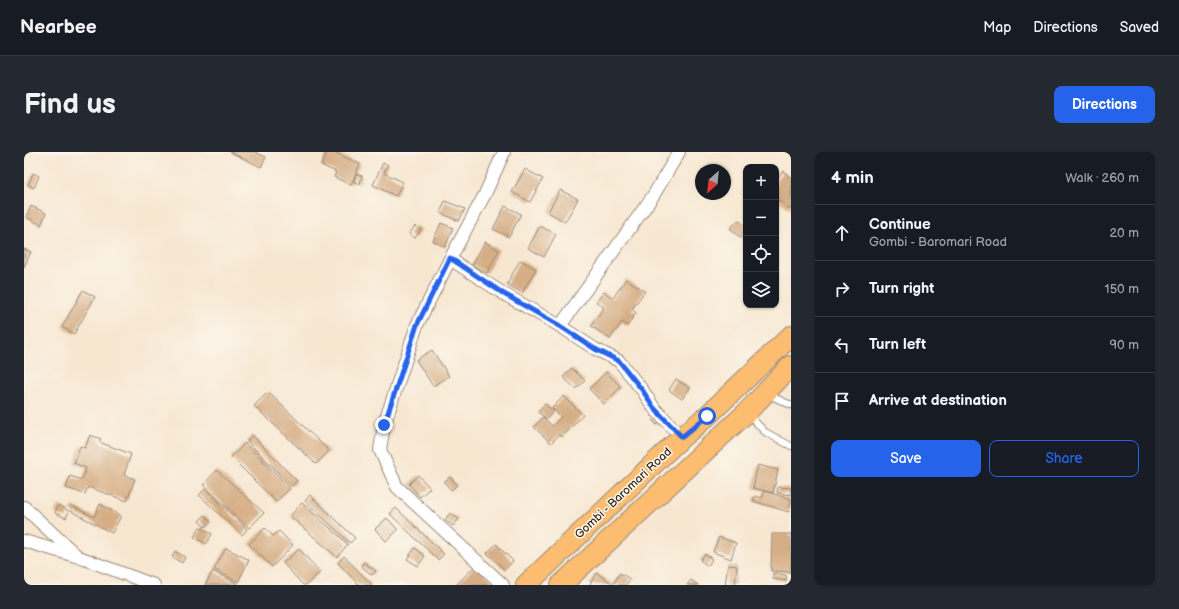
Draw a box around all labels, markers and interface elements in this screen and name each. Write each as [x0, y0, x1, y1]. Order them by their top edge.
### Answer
text: Nearbee [20, 16, 97, 39]
text: Map [983, 19, 1011, 36]
text: Directions [1033, 19, 1098, 36]
text: Saved [1120, 19, 1159, 36]
button: Directions [1054, 86, 1155, 123]
text: Find us [24, 88, 116, 121]
north arrow [695, 164, 731, 200]
map controls [743, 164, 779, 308]
button: + [743, 164, 779, 200]
text: 4 min [831, 168, 874, 188]
text: Walk · 260 m [1065, 170, 1139, 186]
button: − [743, 200, 779, 236]
text: Continue [869, 215, 931, 234]
icon: ahead [831, 222, 853, 244]
text: 20 m [1109, 225, 1139, 241]
text: Gombi - Baromari Road [869, 234, 1007, 250]
button: locate [743, 236, 779, 272]
button: layers [743, 272, 779, 308]
icon: right [831, 278, 853, 300]
text: Turn right [869, 279, 934, 298]
text: 150 m [1105, 281, 1139, 297]
icon: left [831, 334, 853, 356]
text: Turn left [869, 335, 926, 354]
text: 90 m [1110, 337, 1139, 353]
icon: arrive [831, 390, 853, 412]
text: Arrive at destination [869, 391, 1007, 410]
route start [698, 407, 716, 425]
route end [375, 416, 393, 434]
button: Save [831, 440, 981, 477]
button: Share [989, 440, 1139, 477]
street label: Gombi - Baromari Road [572, 444, 675, 542]

